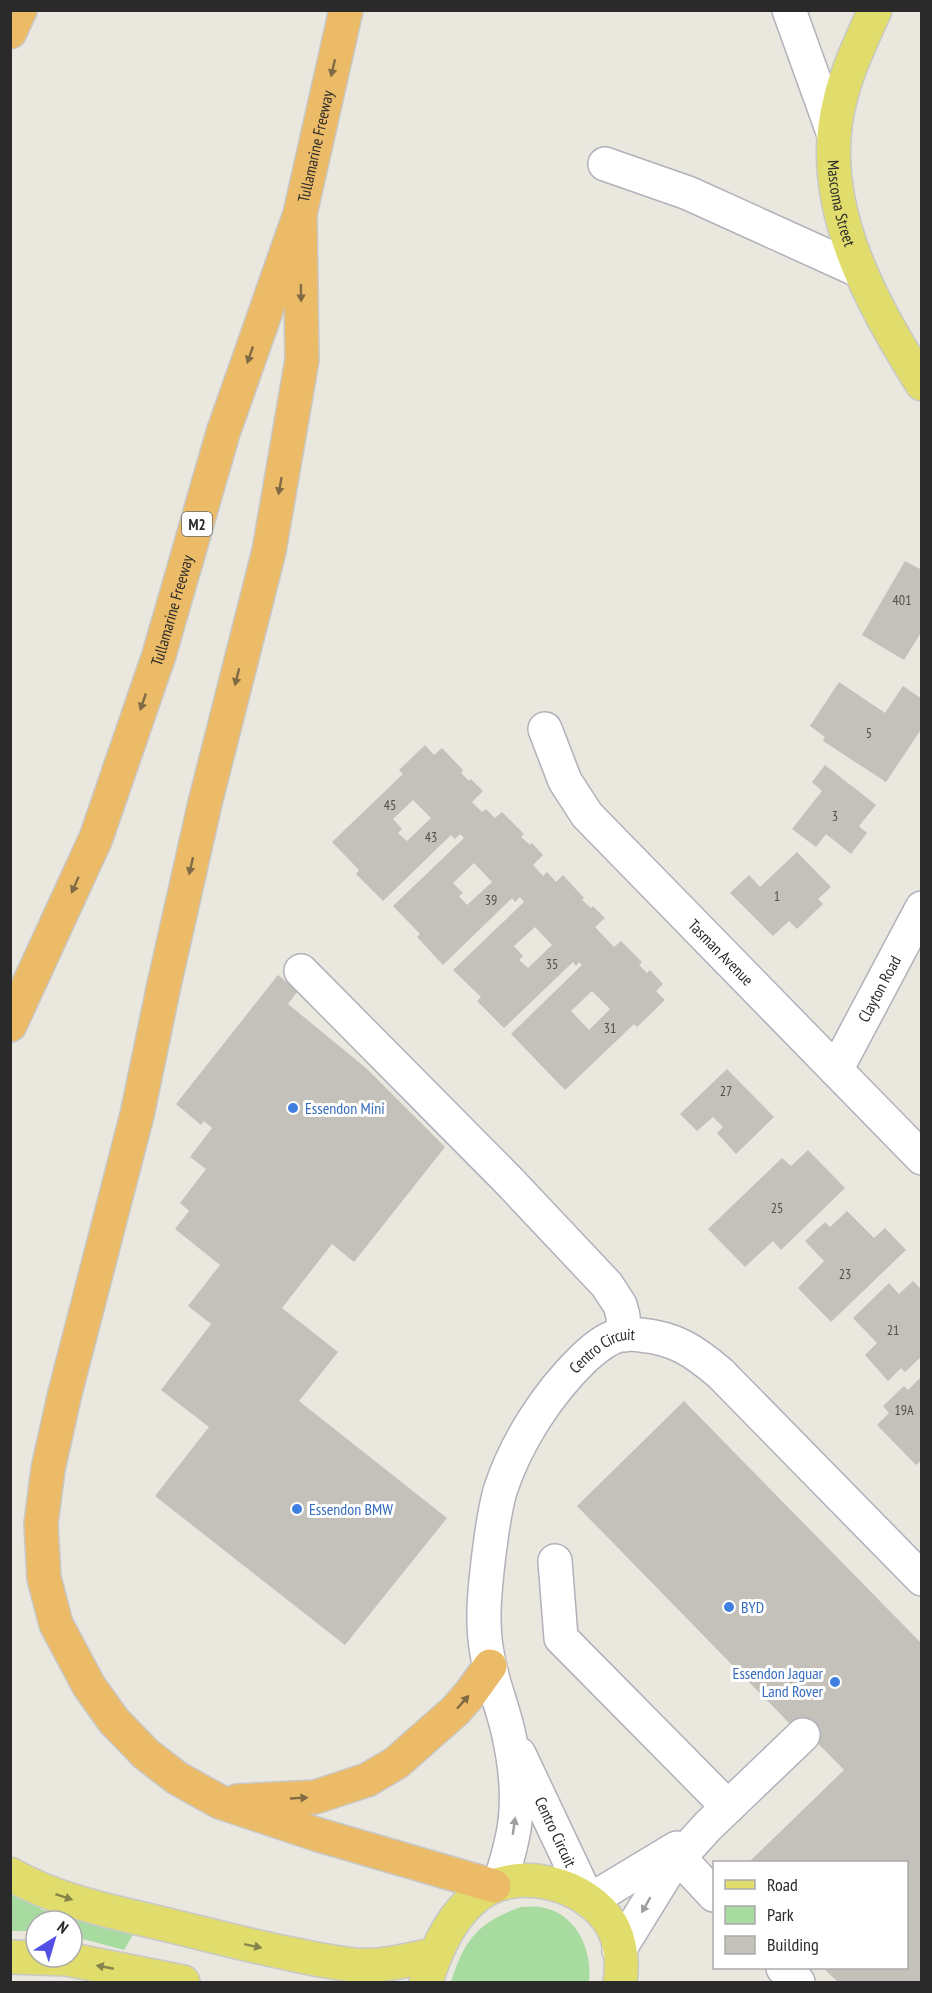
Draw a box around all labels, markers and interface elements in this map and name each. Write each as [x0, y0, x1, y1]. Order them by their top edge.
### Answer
one-way arrow [327, 58, 337, 77]
street label: Tullamarine Freeway [293, 88, 338, 204]
street label: Mascoma Street [823, 159, 860, 249]
one-way arrow [296, 284, 306, 303]
one-way arrow [245, 347, 255, 365]
one-way arrow [275, 477, 284, 496]
road number: M2 [182, 512, 212, 536]
street label: Tullamarine Freeway [146, 553, 197, 668]
house number: 401 [893, 591, 911, 609]
one-way arrow [232, 667, 242, 686]
one-way arrow [138, 693, 148, 711]
house number: 5 [866, 724, 872, 742]
house number: 45 [384, 796, 396, 814]
house number: 3 [832, 807, 838, 825]
house number: 43 [425, 828, 437, 846]
one-way arrow [186, 857, 195, 876]
one-way arrow [70, 876, 80, 894]
house number: 1 [774, 887, 780, 905]
house number: 39 [485, 891, 497, 909]
street label: Tasman Avenue [684, 915, 758, 990]
street label: Clayton Road [853, 952, 905, 1025]
house number: 35 [546, 955, 558, 973]
house number: 31 [604, 1019, 616, 1037]
house number: 27 [720, 1082, 732, 1100]
place label: Essendon Mini [305, 1098, 385, 1118]
marker: Essendon Mini [286, 1101, 300, 1115]
house number: 25 [771, 1199, 783, 1217]
house number: 23 [839, 1265, 851, 1283]
house number: 21 [887, 1321, 899, 1339]
street label: Centro Circuit [565, 1324, 636, 1377]
house number: 19A [894, 1401, 914, 1419]
place label: Essendon BMW [309, 1499, 393, 1519]
marker: Essendon BMW [290, 1502, 304, 1516]
place label: BYD [741, 1597, 764, 1617]
marker: BYD [722, 1600, 736, 1614]
place label: Essendon Jaguar Land Rover [733, 1663, 824, 1701]
marker: Essendon Jaguar Land Rover [828, 1675, 842, 1689]
one-way arrow [456, 1695, 469, 1710]
one-way arrow [290, 1793, 309, 1802]
street label: Centro Circuit [531, 1793, 581, 1871]
one-way arrow [510, 1817, 519, 1836]
legend [713, 1861, 908, 1969]
text: Road [767, 1873, 798, 1896]
one-way arrow [55, 1893, 73, 1903]
one-way arrow [641, 1897, 652, 1913]
text: Park [767, 1903, 794, 1926]
north arrow [24, 1909, 84, 1969]
text: N [54, 1916, 72, 1938]
text: Building [767, 1933, 819, 1956]
one-way arrow [243, 1942, 262, 1951]
one-way arrow [95, 1962, 114, 1971]

